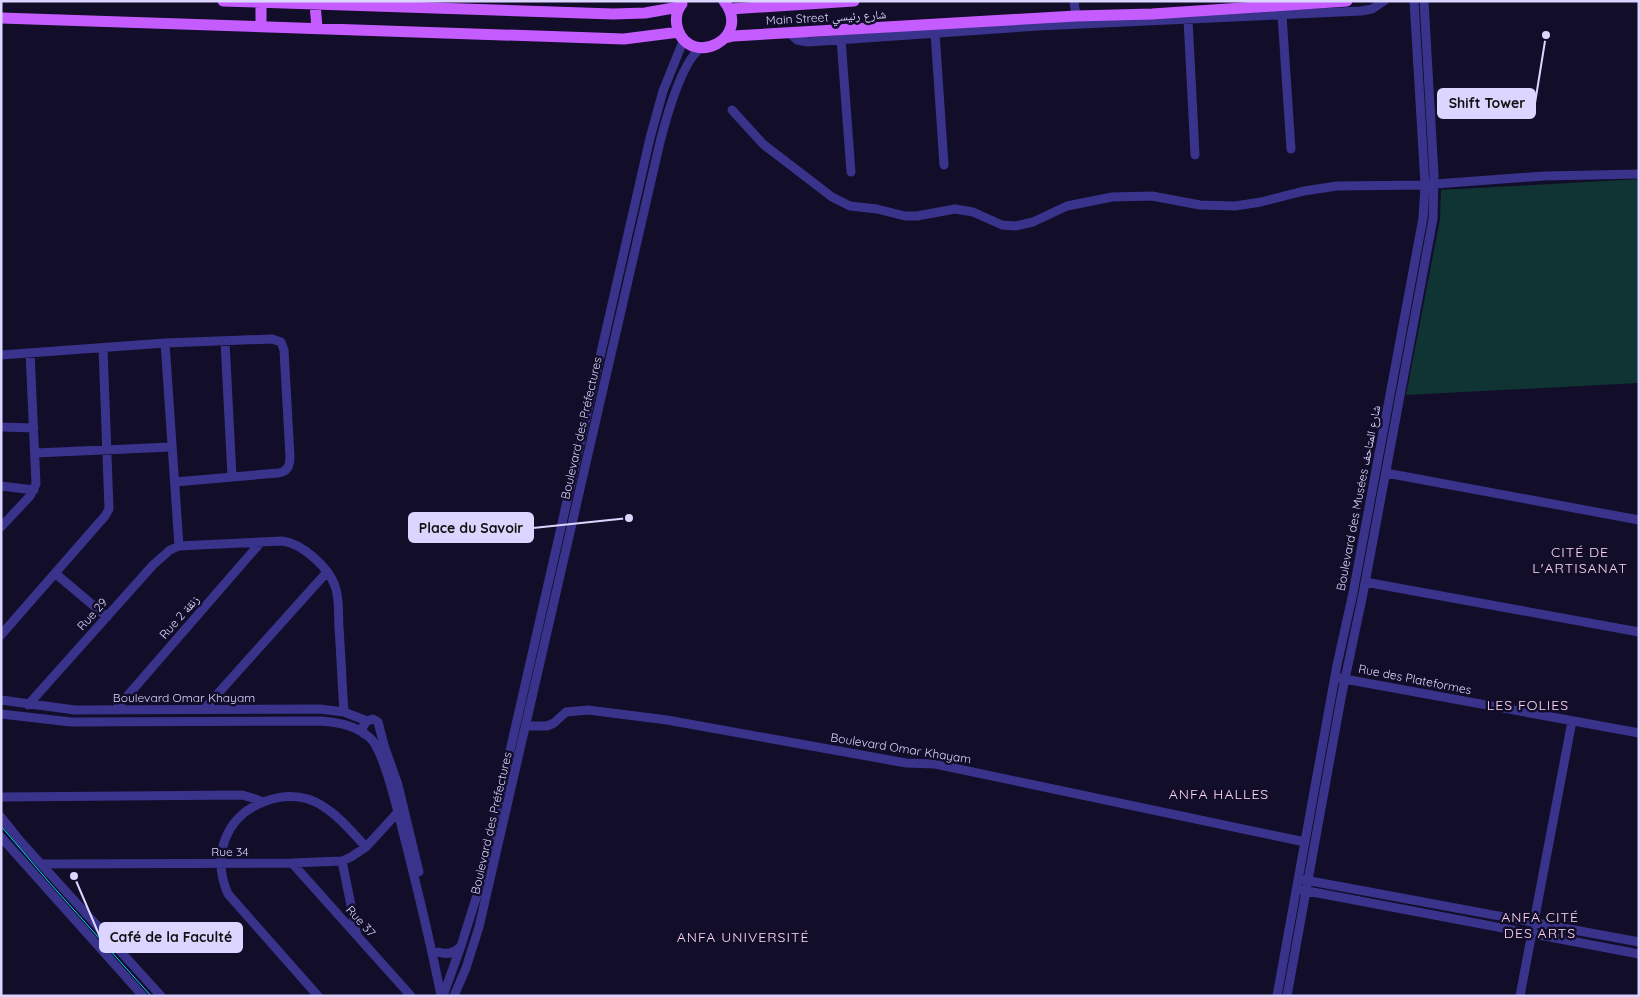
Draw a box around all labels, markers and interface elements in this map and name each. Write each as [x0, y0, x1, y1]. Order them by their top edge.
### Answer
street label: Main Street شارع رئيسي [765, 6, 887, 31]
callout: Shift Tower [1438, 89, 1535, 118]
text: Shift Tower [1449, 94, 1525, 112]
street label: Boulevard des Préfectures [557, 355, 605, 501]
street label: Boulevard des Musées شارع المتاحف [1333, 404, 1384, 592]
callout: Place du Savoir [409, 513, 533, 542]
text: Place du Savoir [419, 519, 523, 537]
district label: CITÉ DE L'ARTISANAT [1532, 543, 1628, 577]
street label: Rue 2 زنقة [156, 592, 202, 642]
street label: Rue 29 [74, 595, 111, 633]
street label: Rue des Plateformes [1357, 661, 1473, 697]
street label: Boulevard Omar Khayam [113, 690, 255, 705]
district label: LES FOLIES [1487, 696, 1569, 714]
street label: Boulevard Omar Khayam [830, 729, 972, 767]
street label: Boulevard des Préfectures [467, 750, 515, 896]
district label: ANFA HALLES [1169, 785, 1269, 803]
street label: Rue 34 [211, 844, 249, 859]
street label: Rue 37 [343, 902, 379, 940]
district label: ANFA CITÉ DES ARTS [1501, 908, 1579, 942]
callout: Café de la Faculté [100, 923, 242, 952]
text: Café de la Faculté [110, 928, 232, 946]
district label: ANFA UNIVERSITÉ [677, 928, 809, 946]

